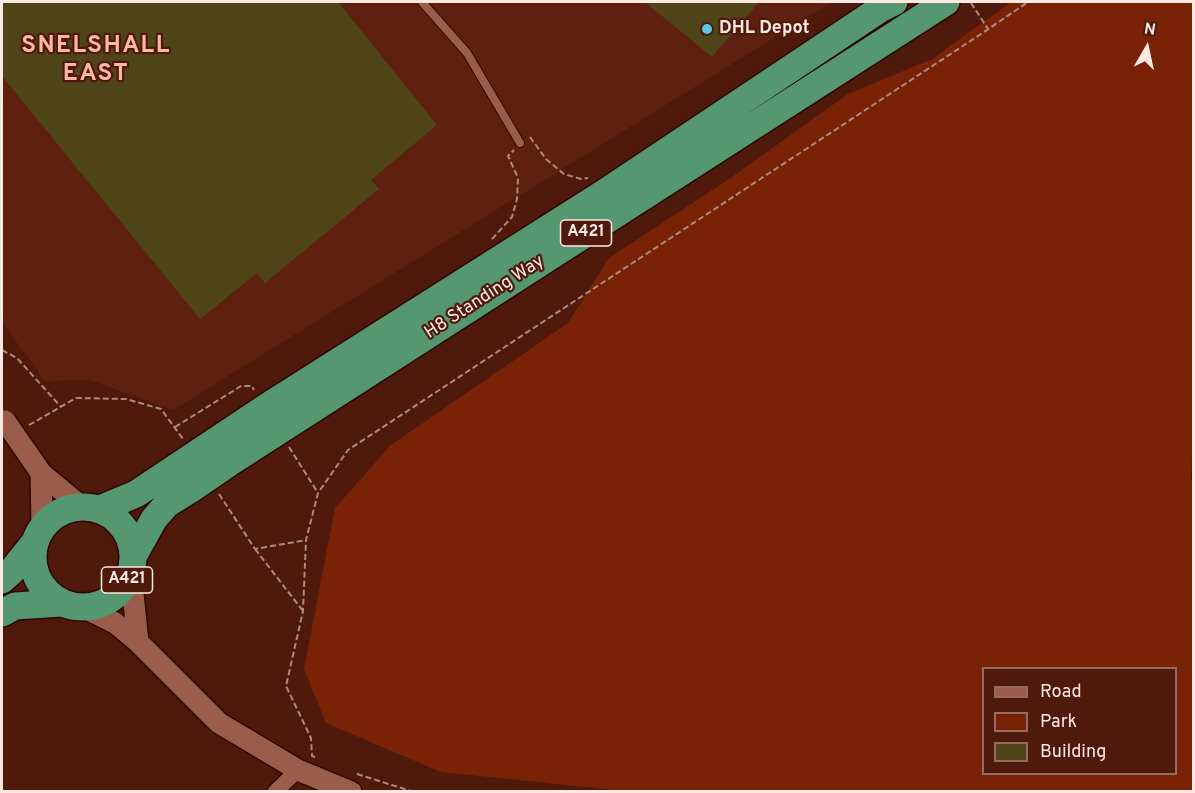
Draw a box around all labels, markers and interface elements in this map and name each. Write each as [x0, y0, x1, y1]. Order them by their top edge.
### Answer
place label: DHL Depot [719, 18, 810, 40]
north arrow [1117, 18, 1177, 78]
text: N [1143, 19, 1157, 41]
marker: DHL Depot [700, 22, 714, 36]
district label: SNELSHALL EAST [21, 33, 171, 89]
road number: A421 [560, 220, 612, 246]
street label: H8 Standing Way [421, 251, 549, 345]
road number: A421 [102, 567, 152, 593]
legend [982, 667, 1177, 775]
text: Road [1040, 681, 1082, 704]
text: Park [1040, 711, 1077, 734]
text: Building [1040, 741, 1106, 764]

